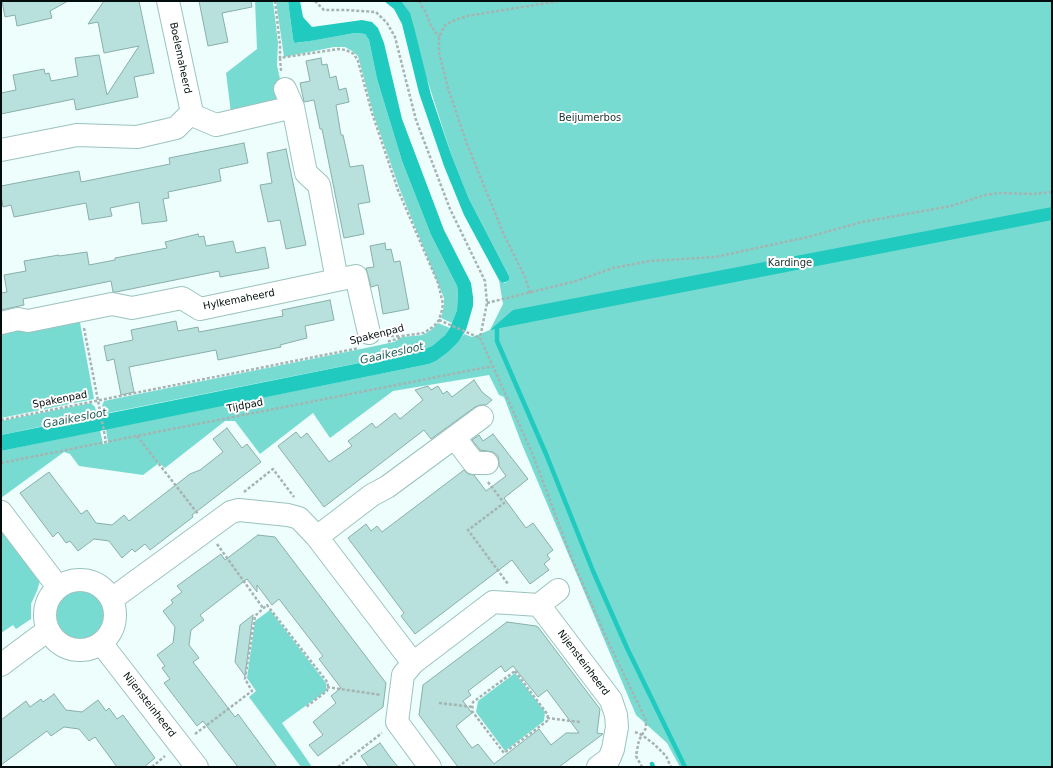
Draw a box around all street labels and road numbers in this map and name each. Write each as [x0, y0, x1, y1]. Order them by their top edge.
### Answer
street label: Boelemaheerd [167, 21, 193, 95]
street label: Hylkemaheerd [202, 287, 276, 313]
street label: Spakenpad [349, 322, 405, 348]
street label: Spakenpad [32, 389, 88, 411]
street label: Tijdpad [226, 397, 264, 415]
street label: Nijensteinheerd [554, 628, 612, 698]
street label: Nijensteinheerd [120, 670, 178, 740]

